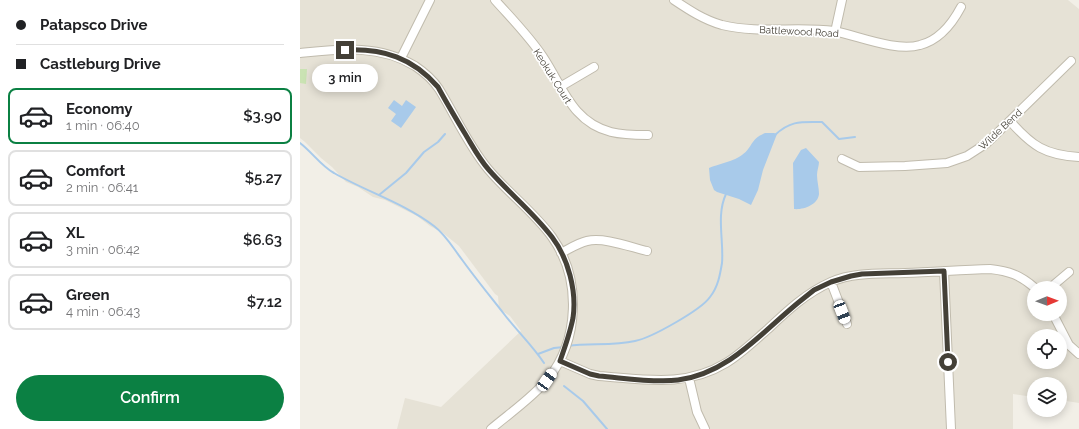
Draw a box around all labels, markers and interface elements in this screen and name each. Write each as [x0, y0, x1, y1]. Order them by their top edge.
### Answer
text: Patapsco Drive [40, 16, 147, 34]
street label: Battlewood Road [759, 24, 839, 39]
route end [336, 41, 354, 59]
street label: Keokuk Court [531, 47, 574, 106]
text: Castleburg Drive [40, 55, 161, 73]
callout: 3 min [312, 64, 378, 92]
text: 3 min [328, 70, 362, 85]
icon: car [18, 98, 54, 134]
text: Economy [66, 100, 133, 118]
text: $3.90 [243, 107, 282, 125]
street label: Wilde Bend [977, 107, 1024, 152]
text: 1 min · 06:40 [66, 118, 140, 133]
icon: car [18, 160, 54, 196]
text: Comfort [66, 162, 125, 180]
text: $5.27 [245, 169, 282, 187]
text: 2 min · 06:41 [66, 180, 138, 195]
icon: car [18, 222, 54, 258]
text: XL [66, 224, 84, 242]
text: $6.63 [243, 231, 282, 249]
text: 3 min · 06:42 [66, 242, 140, 257]
north arrow [1027, 281, 1067, 321]
map controls [1027, 281, 1067, 417]
icon: car [18, 284, 54, 320]
text: Green [66, 286, 110, 304]
text: $7.12 [247, 293, 282, 311]
car [832, 299, 852, 325]
text: 4 min · 06:43 [66, 304, 140, 319]
button: locate [1027, 329, 1067, 369]
route start [939, 353, 957, 371]
car [535, 367, 559, 393]
button: Confirm [16, 375, 284, 421]
button: layers [1027, 377, 1067, 417]

